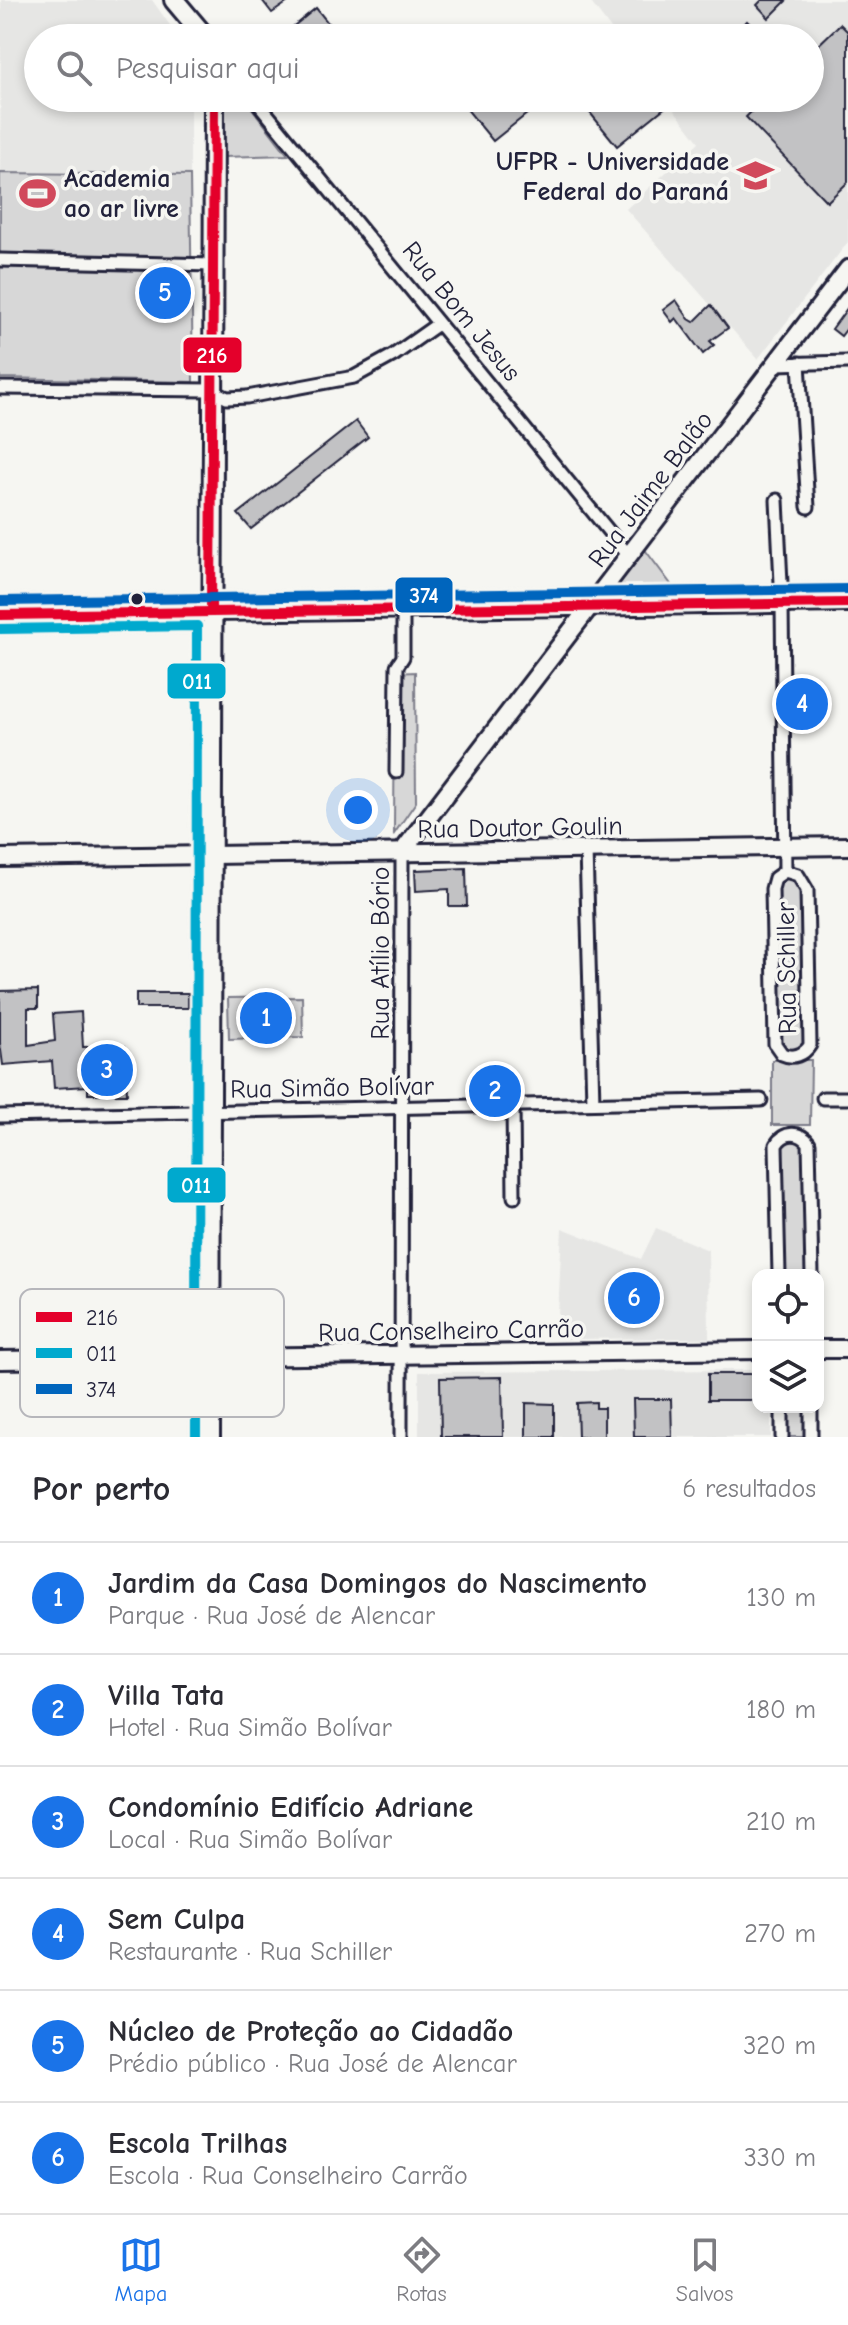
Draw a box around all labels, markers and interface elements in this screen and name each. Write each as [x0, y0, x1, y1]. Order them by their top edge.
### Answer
search box [24, 24, 824, 112]
icon: search [52, 46, 96, 90]
text: Pesquisar aqui [116, 51, 299, 86]
place label: UFPR - Universidade Federal do Paraná [496, 147, 729, 207]
school or university icon: UFPR - Universidade Federal do Paraná [736, 157, 774, 195]
place label: Academia ao ar livre [64, 164, 179, 224]
sports icon: Academia ao ar livre [19, 174, 57, 212]
street label: Rua Bom Jesus [396, 236, 527, 387]
pin: 5 [139, 263, 191, 323]
line badge: 216 [182, 336, 243, 374]
text: 216 [196, 343, 228, 369]
street label: Rua Jaime Balão [582, 406, 719, 574]
line badge: 374 [394, 576, 454, 614]
text: 374 [409, 583, 439, 609]
unlabelled marker [129, 591, 145, 607]
line badge: 011 [166, 662, 227, 700]
text: 011 [182, 669, 212, 695]
pin: 4 [776, 674, 828, 734]
your location [338, 790, 378, 830]
street label: Rua Doutor Goulin [417, 811, 623, 845]
street label: Rua Atílio Bório [366, 866, 396, 1040]
street label: Rua Schiller [771, 901, 803, 1034]
pin: 1 [240, 988, 292, 1048]
pin: 3 [81, 1040, 133, 1100]
pin: 2 [469, 1061, 521, 1121]
street label: Rua Simão Bolívar [230, 1071, 435, 1105]
line badge: 011 [166, 1166, 227, 1204]
text: 011 [181, 1173, 211, 1199]
pin: 6 [608, 1268, 660, 1328]
map controls [752, 1269, 824, 1413]
button: locate [752, 1269, 824, 1341]
legend [20, 1289, 284, 1417]
text: 216 [86, 1305, 118, 1331]
street label: Rua Conselheiro Carrão [318, 1314, 584, 1348]
text: 011 [86, 1341, 117, 1367]
button: layers [752, 1341, 824, 1413]
text: 374 [86, 1377, 116, 1403]
text: Por perto [32, 1469, 170, 1509]
text: 6 resultados [682, 1474, 816, 1504]
text: Jardim da Casa Domingos do Nascimento [108, 1566, 647, 1601]
text: 1 [53, 1583, 63, 1613]
text: 130 m [747, 1583, 816, 1613]
text: Parque · Rua José de Alencar [108, 1601, 435, 1631]
text: Villa Tata [108, 1678, 224, 1713]
text: 2 [52, 1695, 64, 1725]
text: 180 m [746, 1695, 816, 1725]
text: Hotel · Rua Simão Bolívar [108, 1713, 392, 1743]
text: Condomínio Edifício Adriane [108, 1790, 473, 1825]
text: 3 [52, 1807, 64, 1837]
text: 210 m [746, 1807, 816, 1837]
text: Local · Rua Simão Bolívar [108, 1825, 392, 1855]
text: Sem Culpa [108, 1902, 245, 1937]
text: 4 [52, 1919, 64, 1949]
text: 270 m [744, 1919, 816, 1949]
text: Restaurante · Rua Schiller [108, 1937, 392, 1967]
text: Núcleo de Proteção ao Cidadão [108, 2014, 513, 2049]
text: 5 [51, 2031, 65, 2061]
text: 320 m [743, 2031, 816, 2061]
text: Prédio público · Rua José de Alencar [108, 2049, 517, 2079]
text: Escola Trilhas [108, 2126, 287, 2161]
text: 6 [51, 2143, 65, 2173]
text: 330 m [744, 2143, 816, 2173]
text: Escola · Rua Conselheiro Carrão [108, 2161, 468, 2191]
tab: Mapa [115, 2233, 167, 2307]
tab: Rotas [396, 2233, 447, 2307]
tab: Salvos [676, 2233, 734, 2307]

